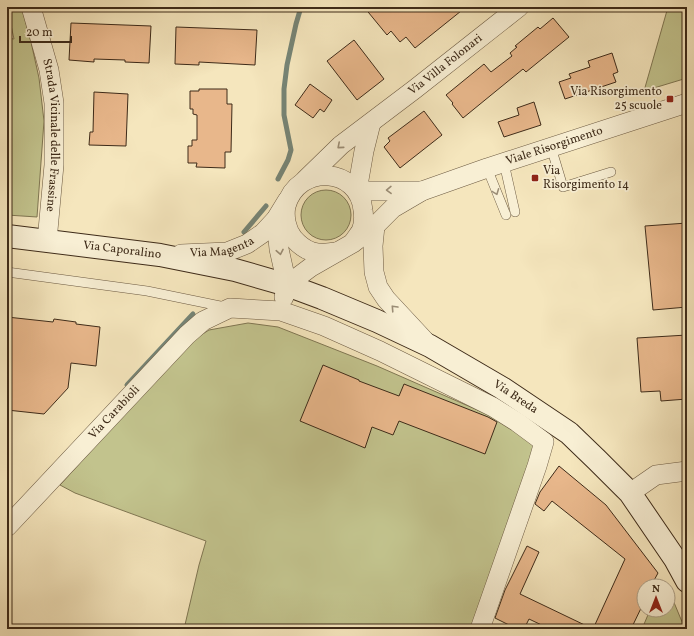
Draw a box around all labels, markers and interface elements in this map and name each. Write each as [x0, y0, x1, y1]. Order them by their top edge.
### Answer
scale bar [20, 18, 71, 44]
text: 20 m [26, 25, 53, 41]
street label: Via Villa Folonari [405, 30, 486, 99]
street label: Strada Vicinale delle Frassine [38, 57, 62, 213]
place label: Via Risorgimento 25 scuole [570, 84, 662, 114]
marker: Via Risorgimento 25 scuole [665, 94, 675, 104]
street label: Viale Risorgimento [504, 123, 605, 169]
one-way arrow [337, 141, 345, 149]
place label: Via Risorgimento 14 [543, 163, 629, 193]
marker: Via Risorgimento 14 [530, 173, 540, 183]
one-way arrow [386, 186, 392, 194]
one-way arrow [491, 188, 499, 195]
street label: Via Magenta [190, 233, 258, 262]
street label: Via Caporalino [82, 238, 162, 263]
one-way arrow [275, 249, 284, 256]
one-way arrow [391, 305, 398, 312]
street label: Via Breda [490, 377, 541, 418]
street label: Via Carabioli [85, 382, 144, 443]
north arrow [636, 578, 676, 618]
text: N [652, 582, 660, 597]

